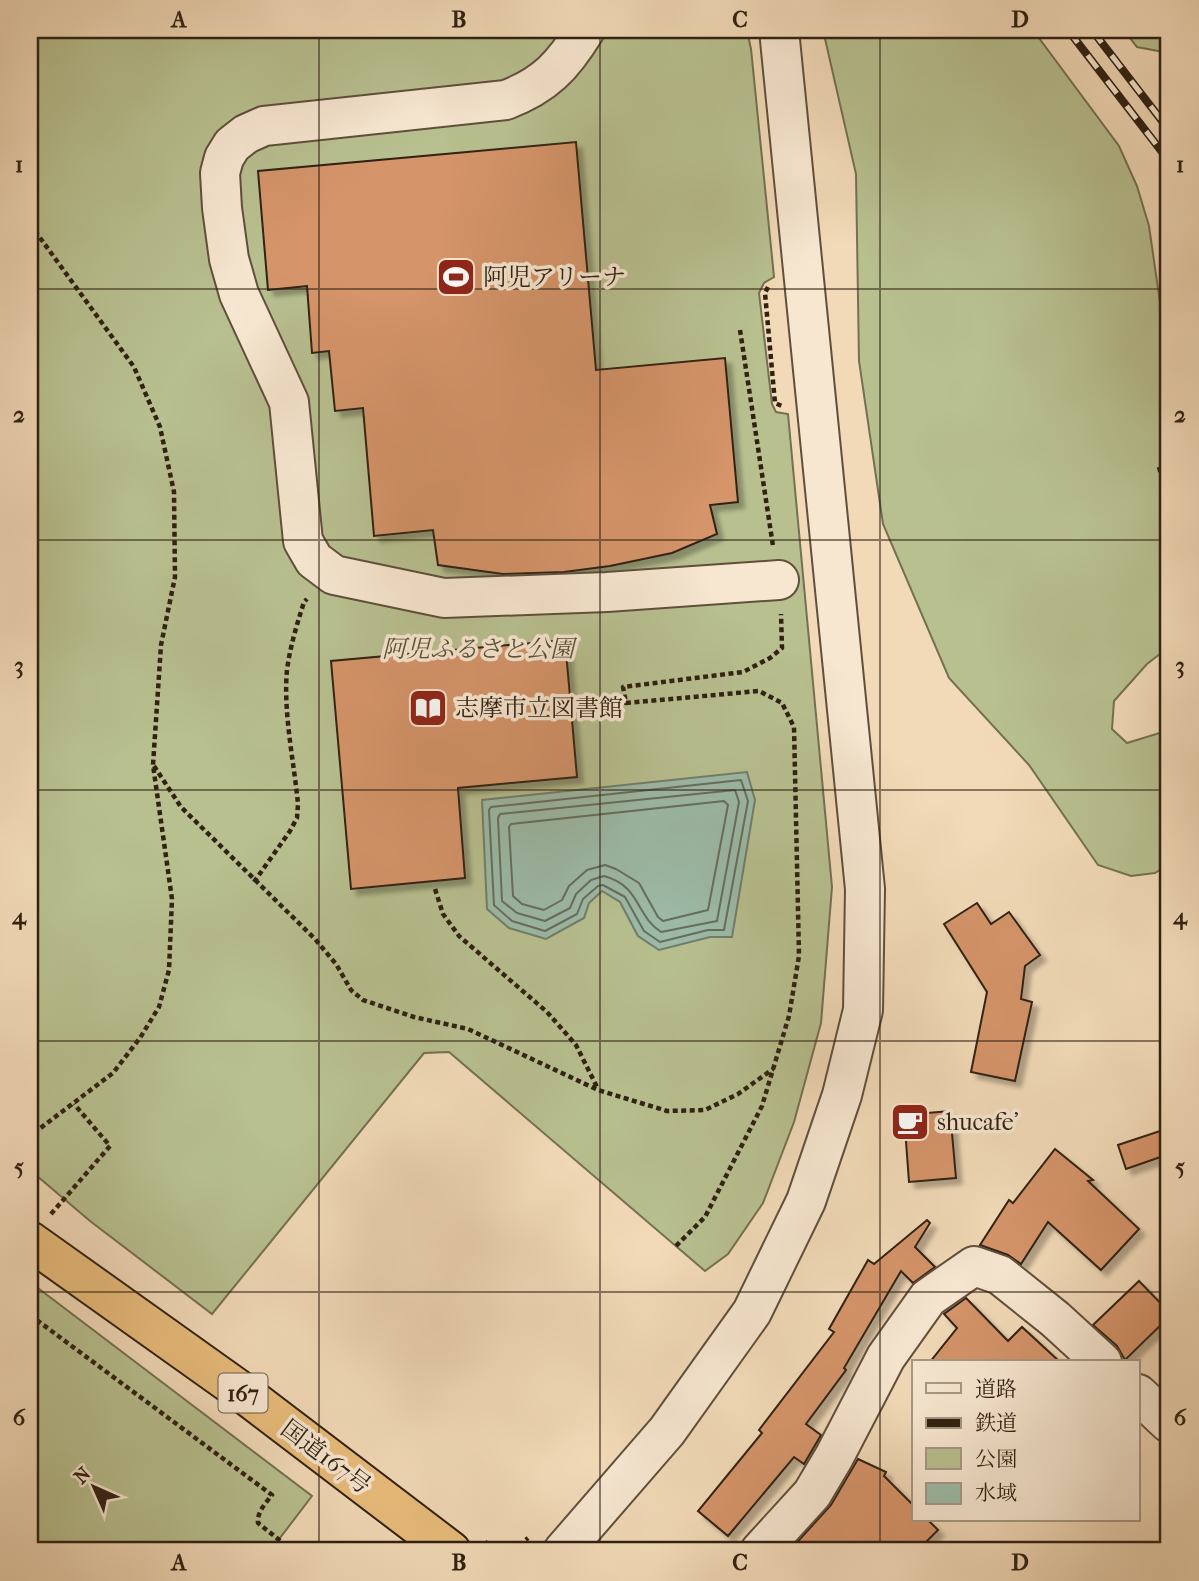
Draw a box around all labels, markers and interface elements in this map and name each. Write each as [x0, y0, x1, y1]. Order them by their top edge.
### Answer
text: A [170, 6, 188, 33]
text: B [452, 6, 467, 33]
text: C [732, 6, 748, 33]
text: D [1011, 6, 1029, 33]
text: 1 [15, 151, 23, 178]
text: 1 [1176, 151, 1184, 178]
sports icon: 阿児アリーナ [435, 256, 477, 298]
place label: 阿児アリーナ [483, 263, 626, 291]
text: 2 [13, 401, 25, 428]
text: 2 [1174, 401, 1186, 428]
park label: 阿児ふるさと公園 [382, 635, 578, 663]
text: 3 [14, 652, 24, 679]
text: 3 [1175, 652, 1185, 679]
library icon: 志摩市立図書館 [407, 687, 449, 729]
place label: 志摩市立図書館 [455, 694, 623, 722]
text: 4 [11, 903, 27, 930]
text: 4 [1172, 903, 1188, 930]
cafe icon: shucafe’ [889, 1101, 931, 1143]
place label: shucafe’ [937, 1108, 1019, 1136]
text: 5 [14, 1153, 24, 1180]
text: 5 [1175, 1153, 1185, 1180]
legend [912, 1360, 1140, 1522]
road number: 167 [218, 1374, 268, 1412]
text: 道路 [975, 1377, 1017, 1401]
text: 6 [13, 1404, 26, 1431]
text: 6 [1174, 1404, 1187, 1431]
text: 鉄道 [975, 1411, 1017, 1435]
street label: 国道167号 [276, 1414, 376, 1500]
text: 公園 [975, 1447, 1017, 1471]
north arrow [60, 1452, 130, 1522]
text: N [70, 1462, 96, 1489]
text: 水域 [975, 1481, 1017, 1505]
text: A [170, 1549, 188, 1576]
text: B [452, 1549, 467, 1576]
text: C [732, 1549, 748, 1576]
text: D [1011, 1549, 1029, 1576]

